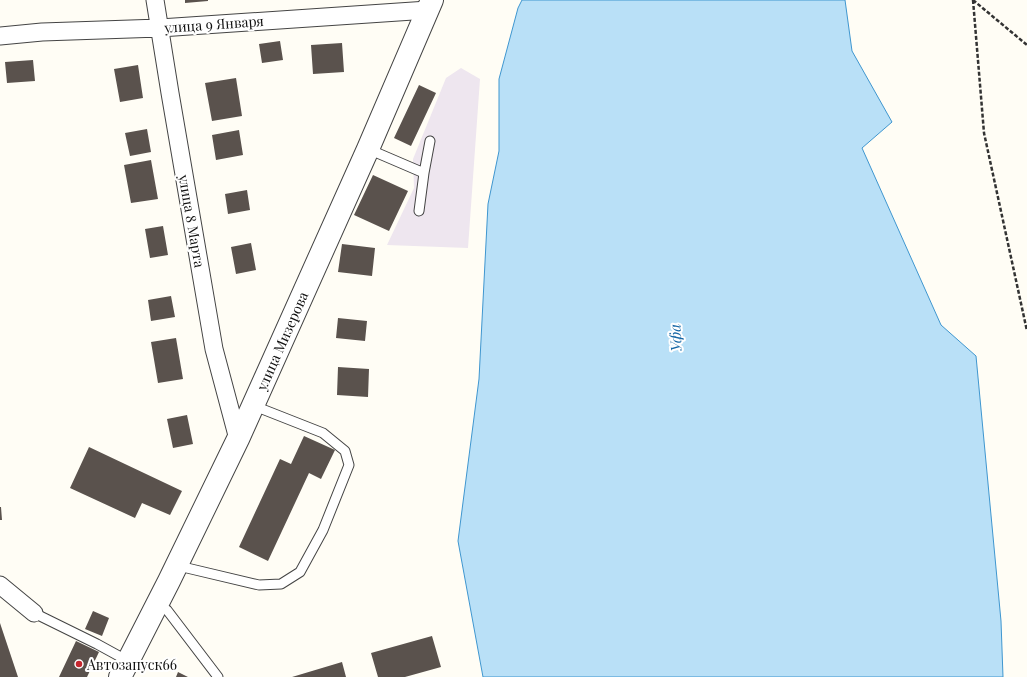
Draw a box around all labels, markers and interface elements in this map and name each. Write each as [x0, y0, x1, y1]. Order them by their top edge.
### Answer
street label: улица 9 Января [163, 11, 265, 37]
street label: улица 8 Марта [174, 172, 210, 269]
street label: улица Мизерова [251, 289, 312, 394]
water label: Уфа [664, 323, 686, 352]
place label: Автозапуск66 [86, 655, 177, 674]
marker: Автозапуск66 [74, 659, 84, 669]

